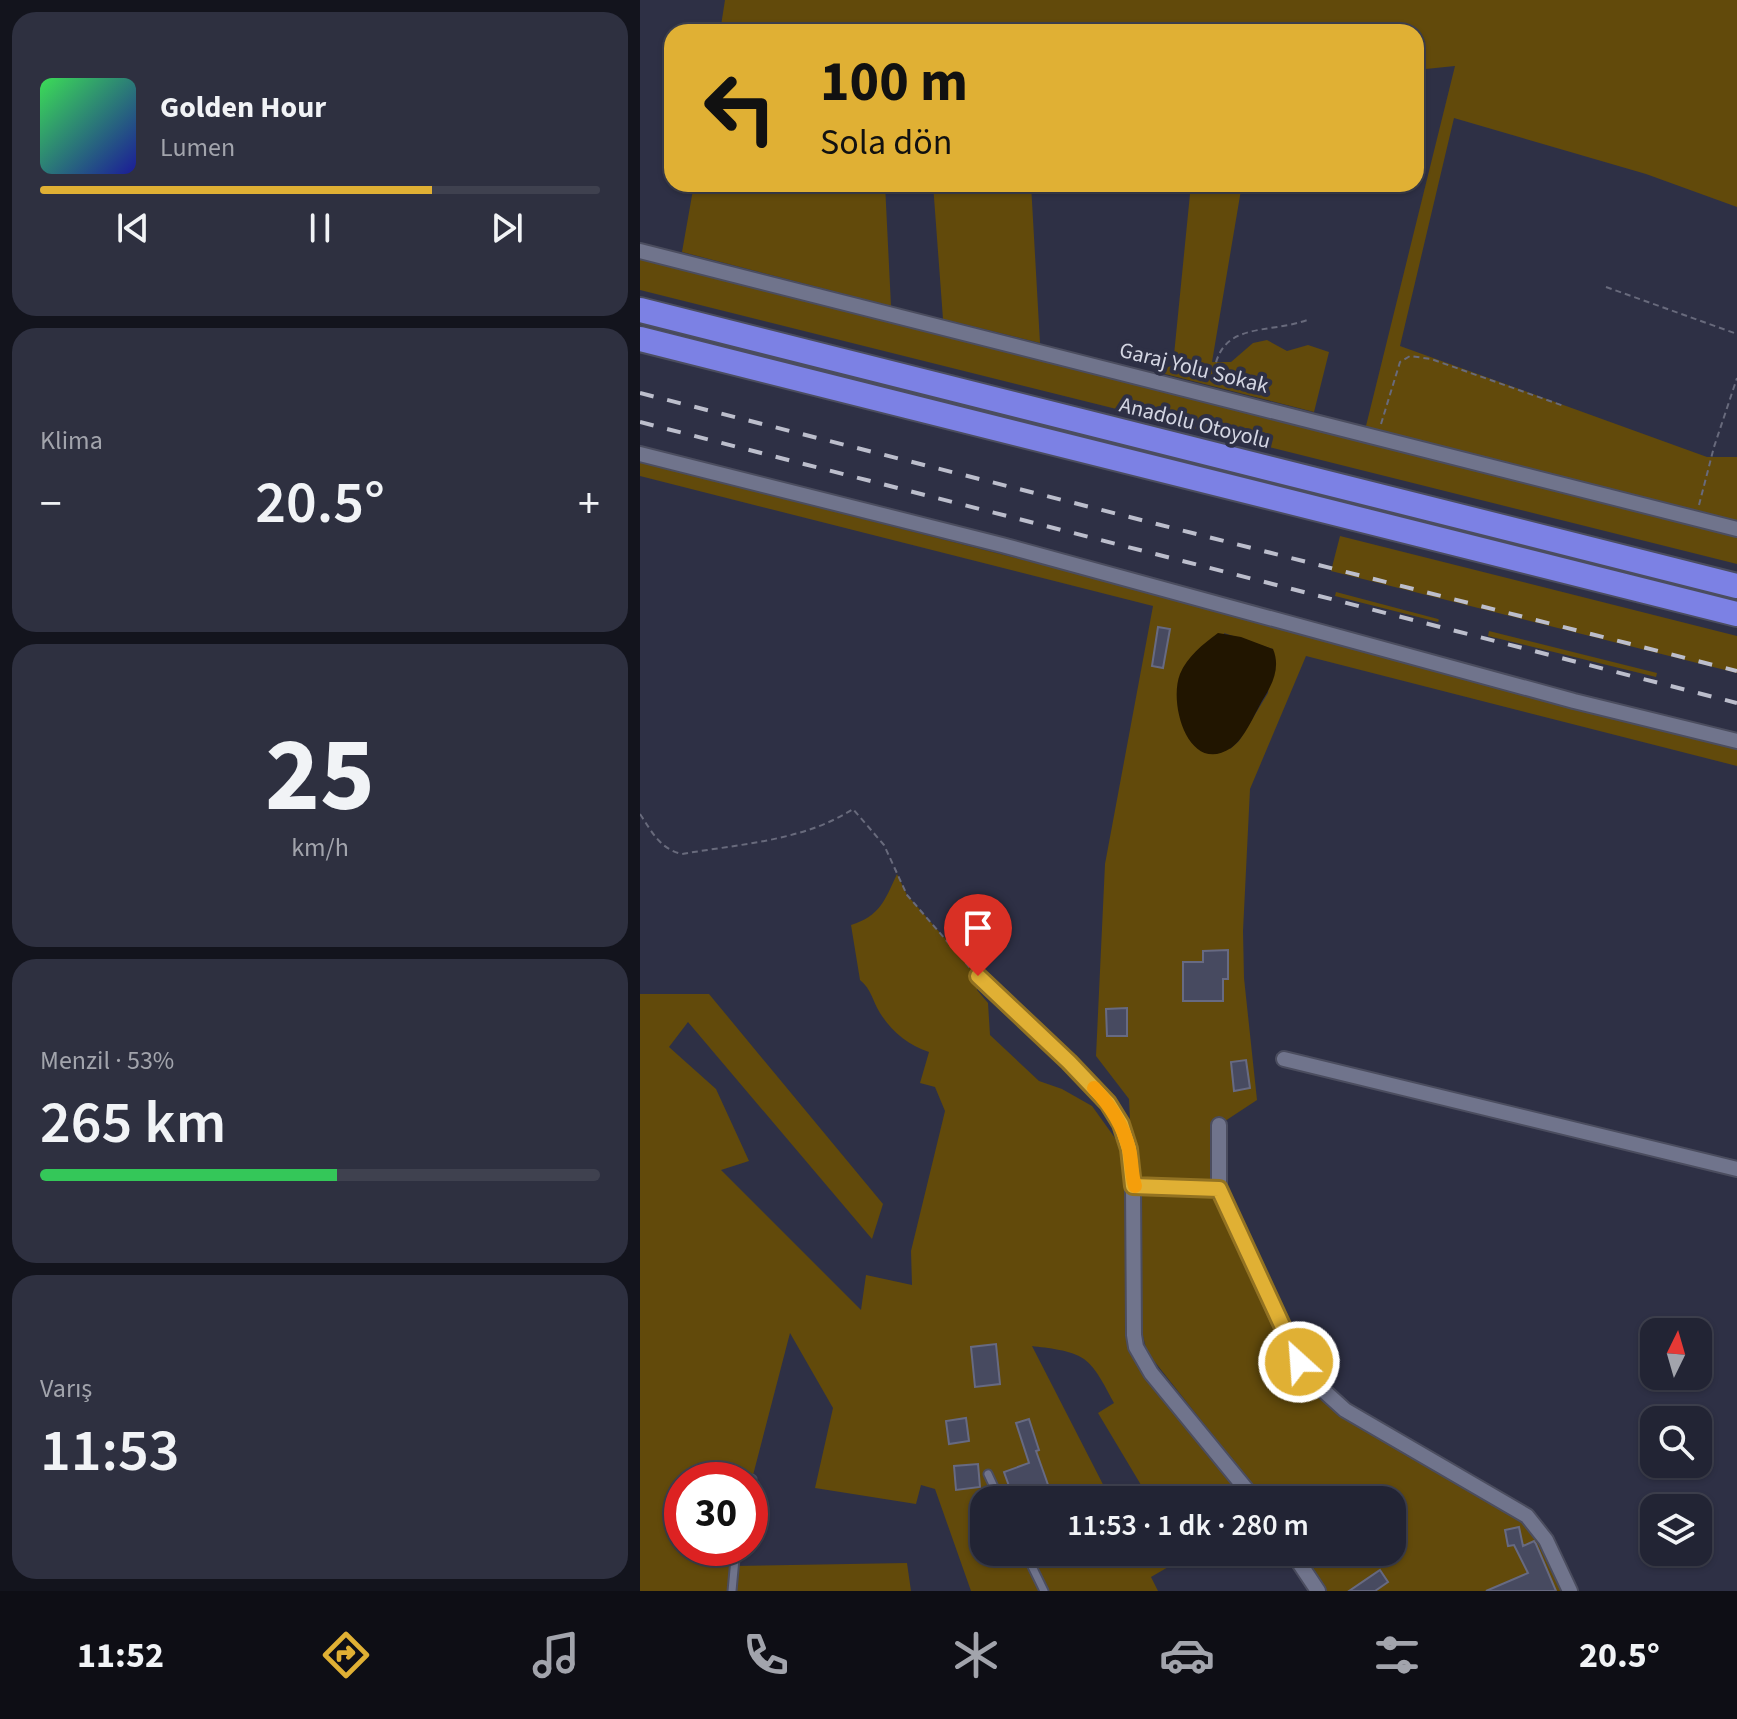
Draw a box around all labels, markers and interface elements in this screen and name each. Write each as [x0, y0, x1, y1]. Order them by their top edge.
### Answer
text: 100 m [820, 43, 968, 122]
icon: left [688, 56, 792, 160]
text: Golden Hour [160, 86, 326, 129]
text: Sola dön [820, 117, 952, 168]
text: Lumen [160, 129, 235, 166]
icon: previous [111, 206, 155, 250]
icon: pause [298, 206, 342, 250]
icon: next [485, 206, 529, 250]
street label: Garaj Yolu Sokak [1116, 334, 1272, 402]
street label: Anadolu Otoyolu [1116, 389, 1274, 457]
text: Klima [40, 422, 103, 459]
text: 20.5° [255, 461, 385, 546]
text: − [40, 473, 62, 536]
text: + [578, 473, 600, 536]
text: 25 [265, 703, 375, 851]
text: km/h [291, 829, 349, 866]
pin [944, 894, 1012, 976]
icon: arrive [956, 906, 1000, 950]
text: Menzil · 53% [40, 1042, 174, 1079]
text: 265 km [40, 1081, 226, 1166]
north arrow [1640, 1318, 1712, 1390]
map controls [1640, 1318, 1712, 1566]
position arrow [1257, 1320, 1341, 1404]
text: Varış [40, 1370, 92, 1407]
button: search [1640, 1406, 1712, 1478]
text: 11:53 [40, 1409, 180, 1494]
speed limit sign: 30 [664, 1462, 768, 1566]
button: layers [1640, 1494, 1712, 1566]
text: 11:53 · 1 dk · 280 m [1067, 1504, 1309, 1547]
icon: directions [318, 1627, 374, 1683]
icon: music [528, 1627, 584, 1683]
icon: phone [738, 1627, 794, 1683]
icon: climate [948, 1627, 1004, 1683]
icon: car [1159, 1627, 1215, 1683]
icon: filters [1369, 1627, 1425, 1683]
text: 11:52 [77, 1630, 164, 1681]
text: 20.5° [1579, 1630, 1660, 1681]

